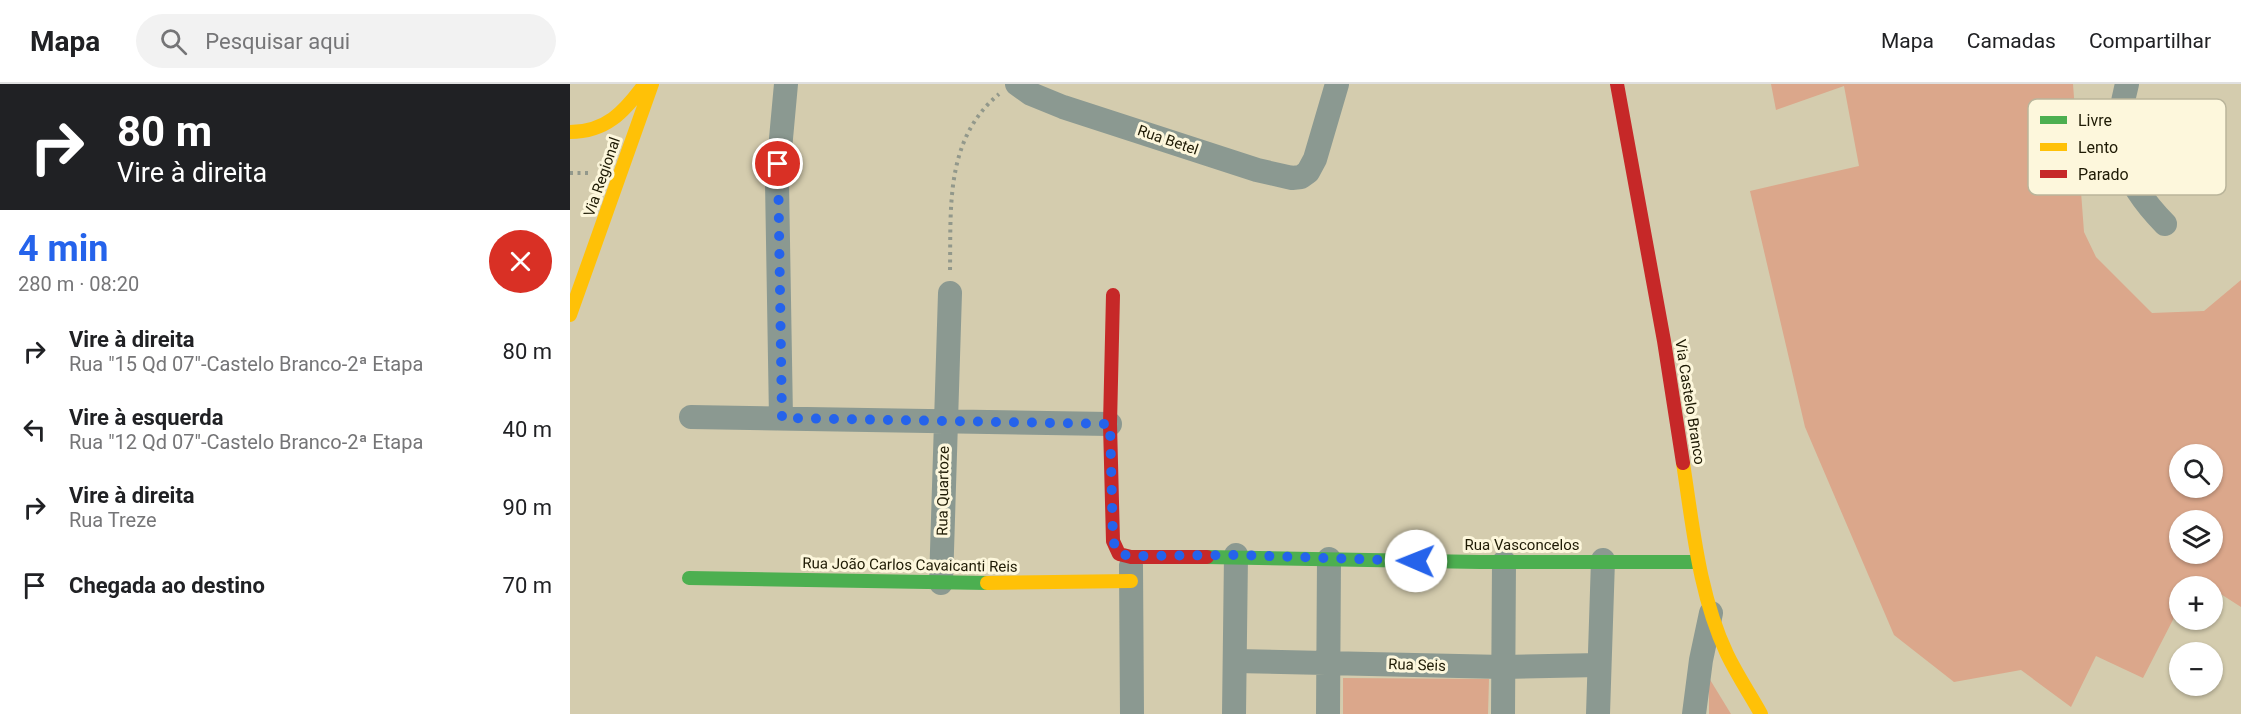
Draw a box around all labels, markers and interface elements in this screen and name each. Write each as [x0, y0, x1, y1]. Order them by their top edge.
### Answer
search box [136, 14, 556, 68]
text: Mapa [30, 25, 100, 58]
icon: search [157, 25, 190, 58]
text: Pesquisar aqui [205, 29, 350, 54]
text: Mapa [1881, 29, 1934, 53]
text: Camadas [1967, 29, 2056, 53]
text: Compartilhar [2089, 29, 2211, 53]
legend [2028, 99, 2226, 195]
text: 80 m [117, 107, 212, 156]
icon: right [18, 108, 96, 186]
text: Livre [2078, 111, 2112, 130]
street label: Rua Betel [1135, 121, 1201, 159]
street label: Via Regional [580, 135, 624, 219]
pin [752, 138, 803, 189]
text: Lento [2078, 138, 2118, 157]
icon: arrive [761, 147, 794, 180]
text: Vire à direita [117, 157, 267, 189]
text: Parado [2078, 165, 2129, 184]
text: 4 min [18, 228, 109, 270]
button: close [489, 230, 552, 293]
text: 280 m · 08:20 [18, 272, 139, 296]
text: Vire à direita [69, 327, 195, 352]
icon: right [18, 335, 51, 368]
street label: Via Castelo Branco [1671, 338, 1709, 466]
text: 80 m [503, 339, 552, 364]
text: Rua "15 Qd 07"-Castelo Branco-2ª Etapa [69, 352, 423, 376]
text: Vire à esquerda [69, 405, 223, 430]
icon: left [18, 413, 51, 446]
text: 40 m [503, 417, 552, 442]
text: Rua "12 Qd 07"-Castelo Branco-2ª Etapa [69, 430, 423, 454]
map controls [2169, 444, 2223, 696]
button: search [2169, 444, 2223, 498]
street label: Rua Quartoze [933, 446, 953, 536]
text: Vire à direita [69, 483, 195, 508]
icon: right [18, 491, 51, 524]
text: 90 m [503, 495, 552, 520]
text: Rua Treze [69, 508, 157, 532]
button: layers [2169, 510, 2223, 564]
position arrow [1384, 529, 1448, 593]
street label: Rua Vasconcelos [1465, 536, 1579, 554]
street label: Rua João Carlos Cavaicanti Reis [802, 554, 1018, 576]
icon: arrive [18, 569, 51, 602]
text: Chegada ao destino [69, 573, 265, 598]
text: 70 m [503, 573, 552, 598]
button: + [2169, 576, 2223, 630]
button: − [2169, 642, 2223, 696]
street label: Rua Seis [1388, 655, 1446, 675]

